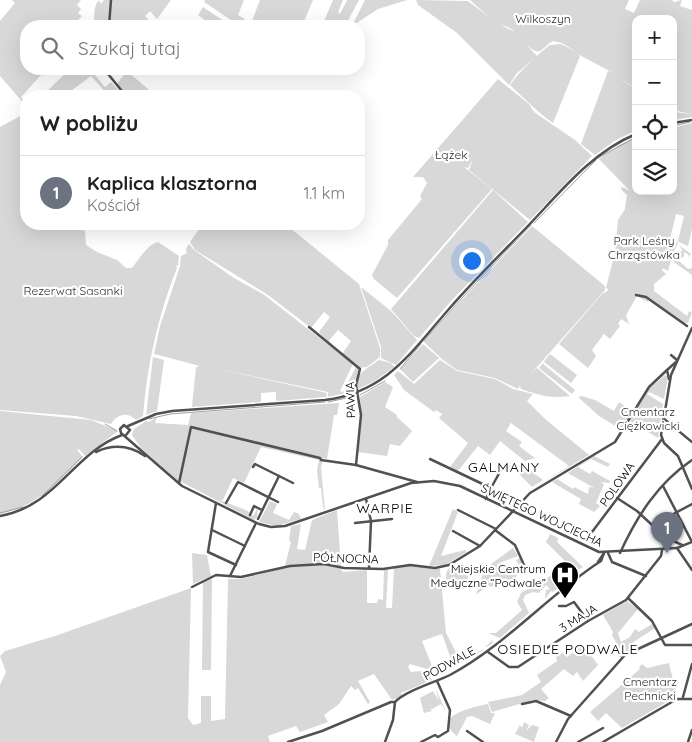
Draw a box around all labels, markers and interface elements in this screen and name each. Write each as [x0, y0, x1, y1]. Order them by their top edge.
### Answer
park label: Wilkoszyn [515, 11, 571, 26]
map controls [632, 15, 677, 195]
button: + [632, 15, 677, 60]
search box [20, 20, 365, 75]
icon: search [38, 34, 66, 62]
text: Szukaj tutaj [78, 36, 181, 60]
button: − [632, 60, 677, 105]
button: locate [632, 105, 677, 150]
text: W pobliżu [40, 110, 138, 136]
park label: Łążek [434, 147, 468, 162]
button: layers [632, 150, 677, 195]
text: Kaplica klasztorna [87, 171, 257, 195]
text: 1 [53, 183, 59, 203]
text: 1.1 km [303, 183, 345, 203]
text: Kościół [87, 195, 140, 215]
park label: Park Leśny Chrząstówka [608, 233, 680, 262]
your location [459, 248, 485, 274]
park label: Rezerwat Sasanki [23, 283, 123, 298]
street label: PAWIA [342, 381, 358, 419]
park label: Cmentarz Ciężkowicki [616, 404, 680, 433]
district label: GALMANY [468, 458, 540, 476]
street label: POLOWA [596, 459, 638, 509]
street label: ŚWIĘTEGO WOJCIECHA [479, 480, 605, 550]
district label: WARPIE [356, 499, 414, 517]
pin: 1 [651, 512, 683, 553]
street label: PÓŁNOCNA [313, 549, 379, 567]
hospital icon: Miejskie Centrum Medyczne “Podwale” [550, 560, 580, 599]
place label: Miejskie Centrum Medyczne “Podwale” [431, 561, 546, 590]
street label: 3 MAJA [556, 600, 600, 635]
district label: OSIEDLE PODWALE [497, 640, 639, 658]
street label: PODWALE [420, 642, 478, 683]
park label: Cmentarz Pechnicki [623, 674, 677, 703]

